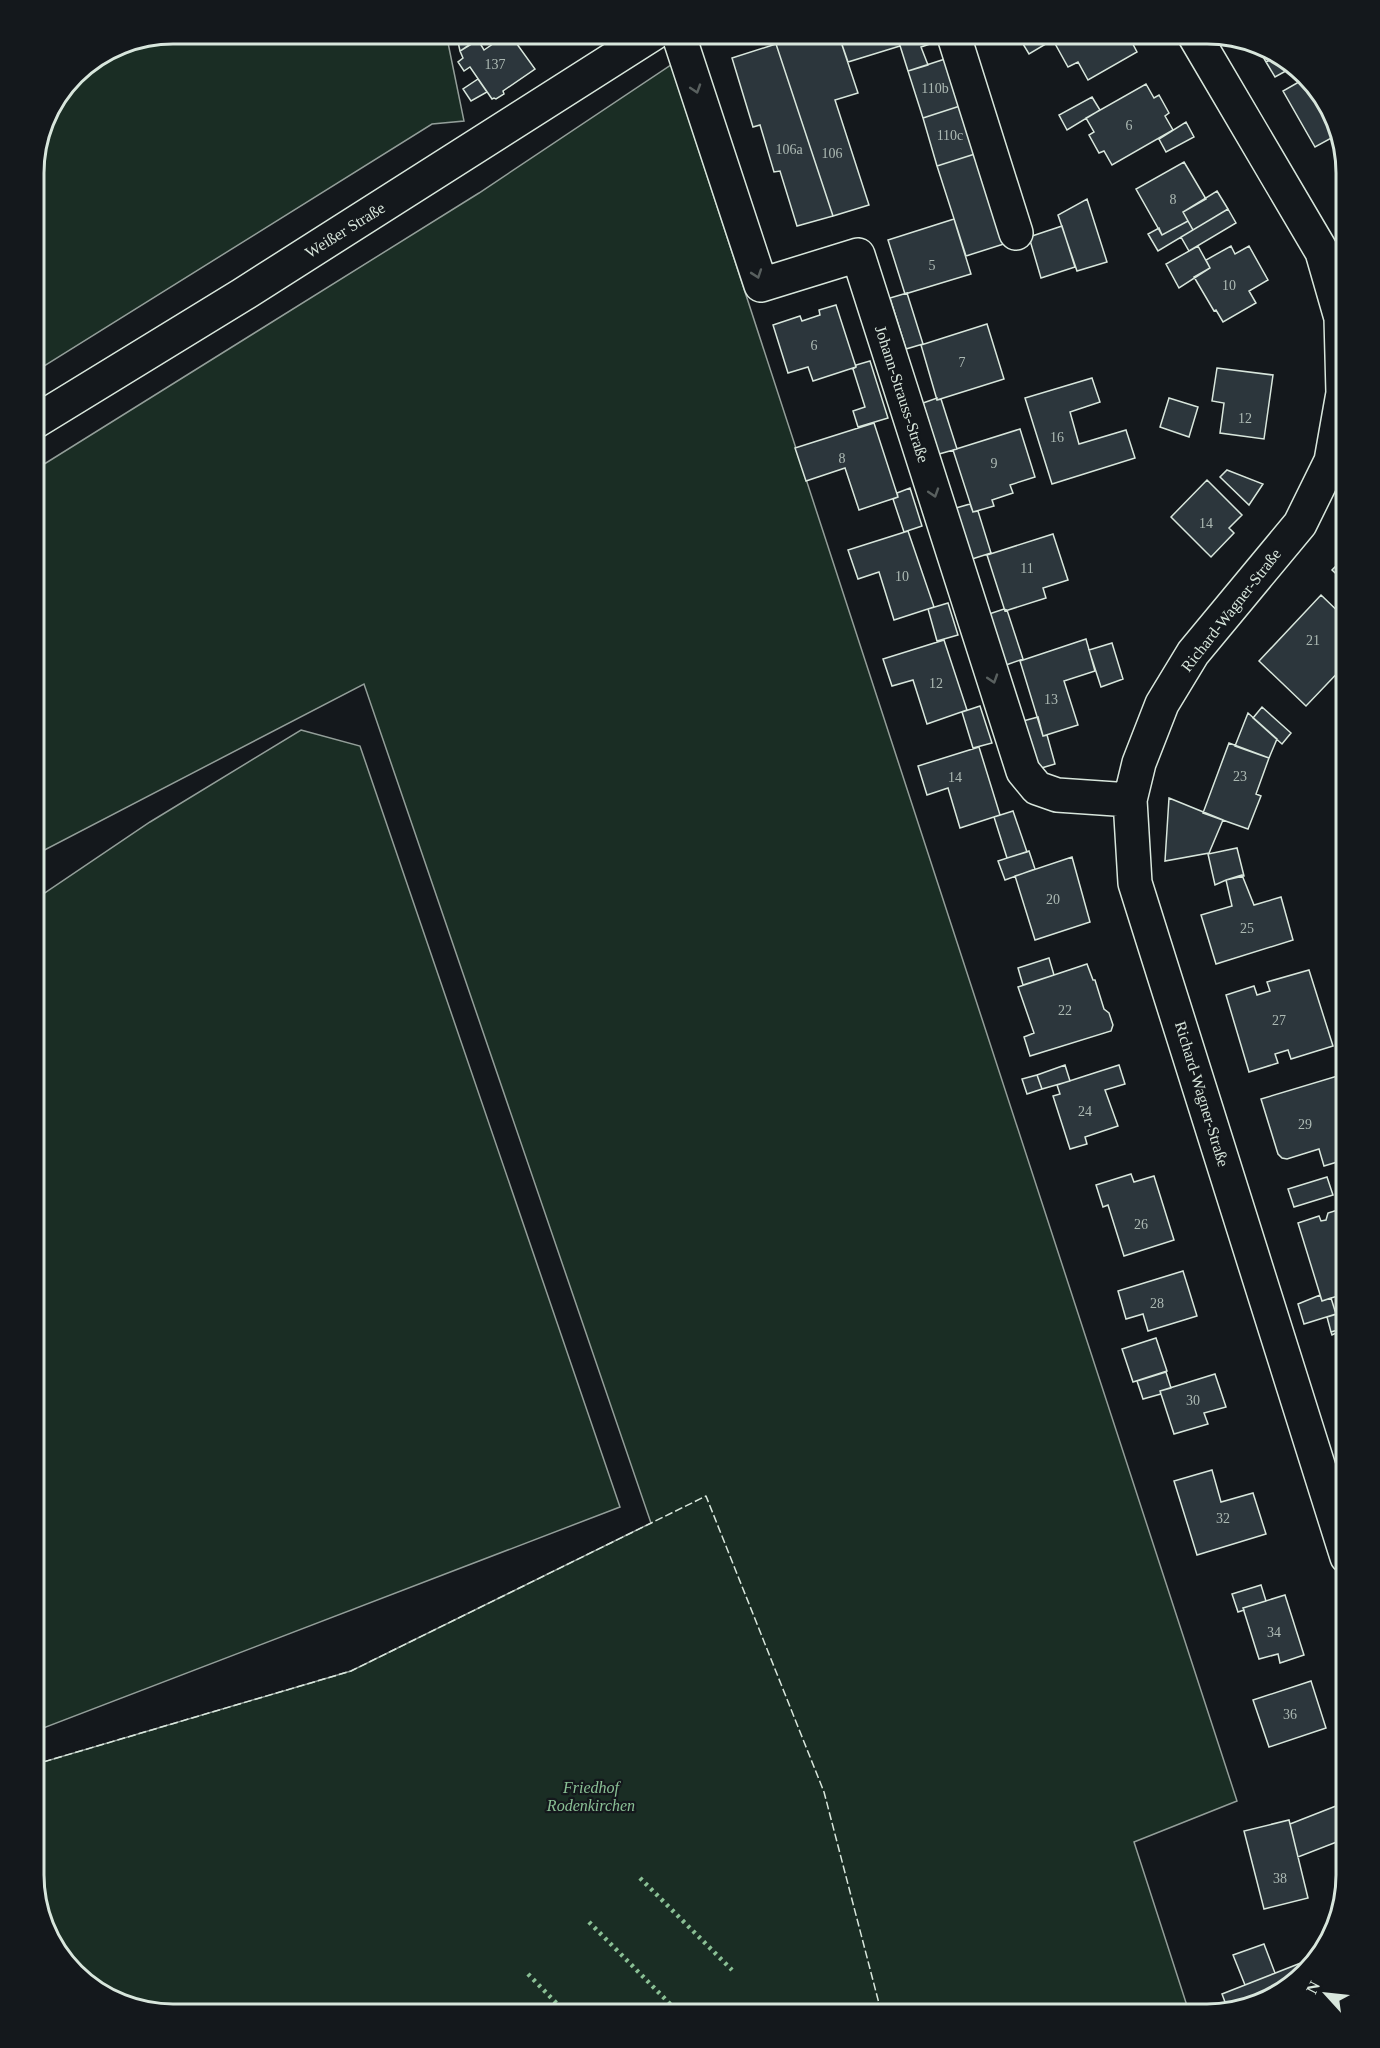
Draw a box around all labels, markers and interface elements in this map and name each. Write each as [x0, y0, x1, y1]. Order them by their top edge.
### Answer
house number: 137 [485, 57, 506, 72]
house number: 110b [921, 81, 949, 96]
one-way arrow [689, 83, 701, 94]
house number: 6 [1126, 118, 1133, 133]
house number: 110c [937, 128, 963, 143]
house number: 106a [775, 142, 803, 157]
house number: 106 [822, 146, 843, 161]
house number: 8 [1170, 192, 1177, 207]
street label: Weißer Straße [302, 199, 388, 261]
house number: 5 [929, 258, 936, 273]
one-way arrow [750, 268, 763, 279]
house number: 10 [1222, 278, 1236, 293]
street label: Johann-Strauss-Straße [872, 323, 932, 465]
house number: 6 [811, 338, 818, 353]
house number: 7 [959, 355, 966, 370]
house number: 12 [1238, 411, 1252, 426]
house number: 16 [1050, 430, 1064, 445]
house number: 8 [839, 451, 846, 466]
house number: 9 [991, 456, 998, 471]
one-way arrow [927, 487, 939, 498]
house number: 14 [1199, 516, 1213, 531]
street label: Richard-Wagner-Straße [1178, 545, 1285, 675]
house number: 11 [1020, 561, 1034, 576]
house number: 10 [895, 569, 909, 584]
house number: 21 [1306, 633, 1320, 648]
one-way arrow [986, 673, 999, 684]
house number: 12 [929, 676, 943, 691]
house number: 13 [1044, 692, 1058, 707]
house number: 23 [1233, 769, 1247, 784]
house number: 14 [948, 770, 962, 785]
house number: 20 [1046, 892, 1060, 907]
house number: 25 [1240, 921, 1254, 936]
house number: 22 [1058, 1003, 1072, 1018]
house number: 27 [1272, 1013, 1286, 1028]
street label: Richard-Wagner-Straße [1171, 1019, 1232, 1169]
house number: 24 [1078, 1104, 1092, 1119]
house number: 29 [1298, 1117, 1312, 1132]
house number: 26 [1134, 1217, 1148, 1232]
house number: 28 [1150, 1296, 1164, 1311]
house number: 30 [1186, 1393, 1200, 1408]
house number: 32 [1216, 1511, 1230, 1526]
house number: 34 [1267, 1625, 1281, 1640]
house number: 36 [1283, 1707, 1297, 1722]
park label: Friedhof Rodenkirchen [546, 1779, 635, 1814]
house number: 38 [1273, 1871, 1287, 1886]
north arrow [1296, 1964, 1356, 2024]
text: N [1303, 1978, 1323, 1996]

